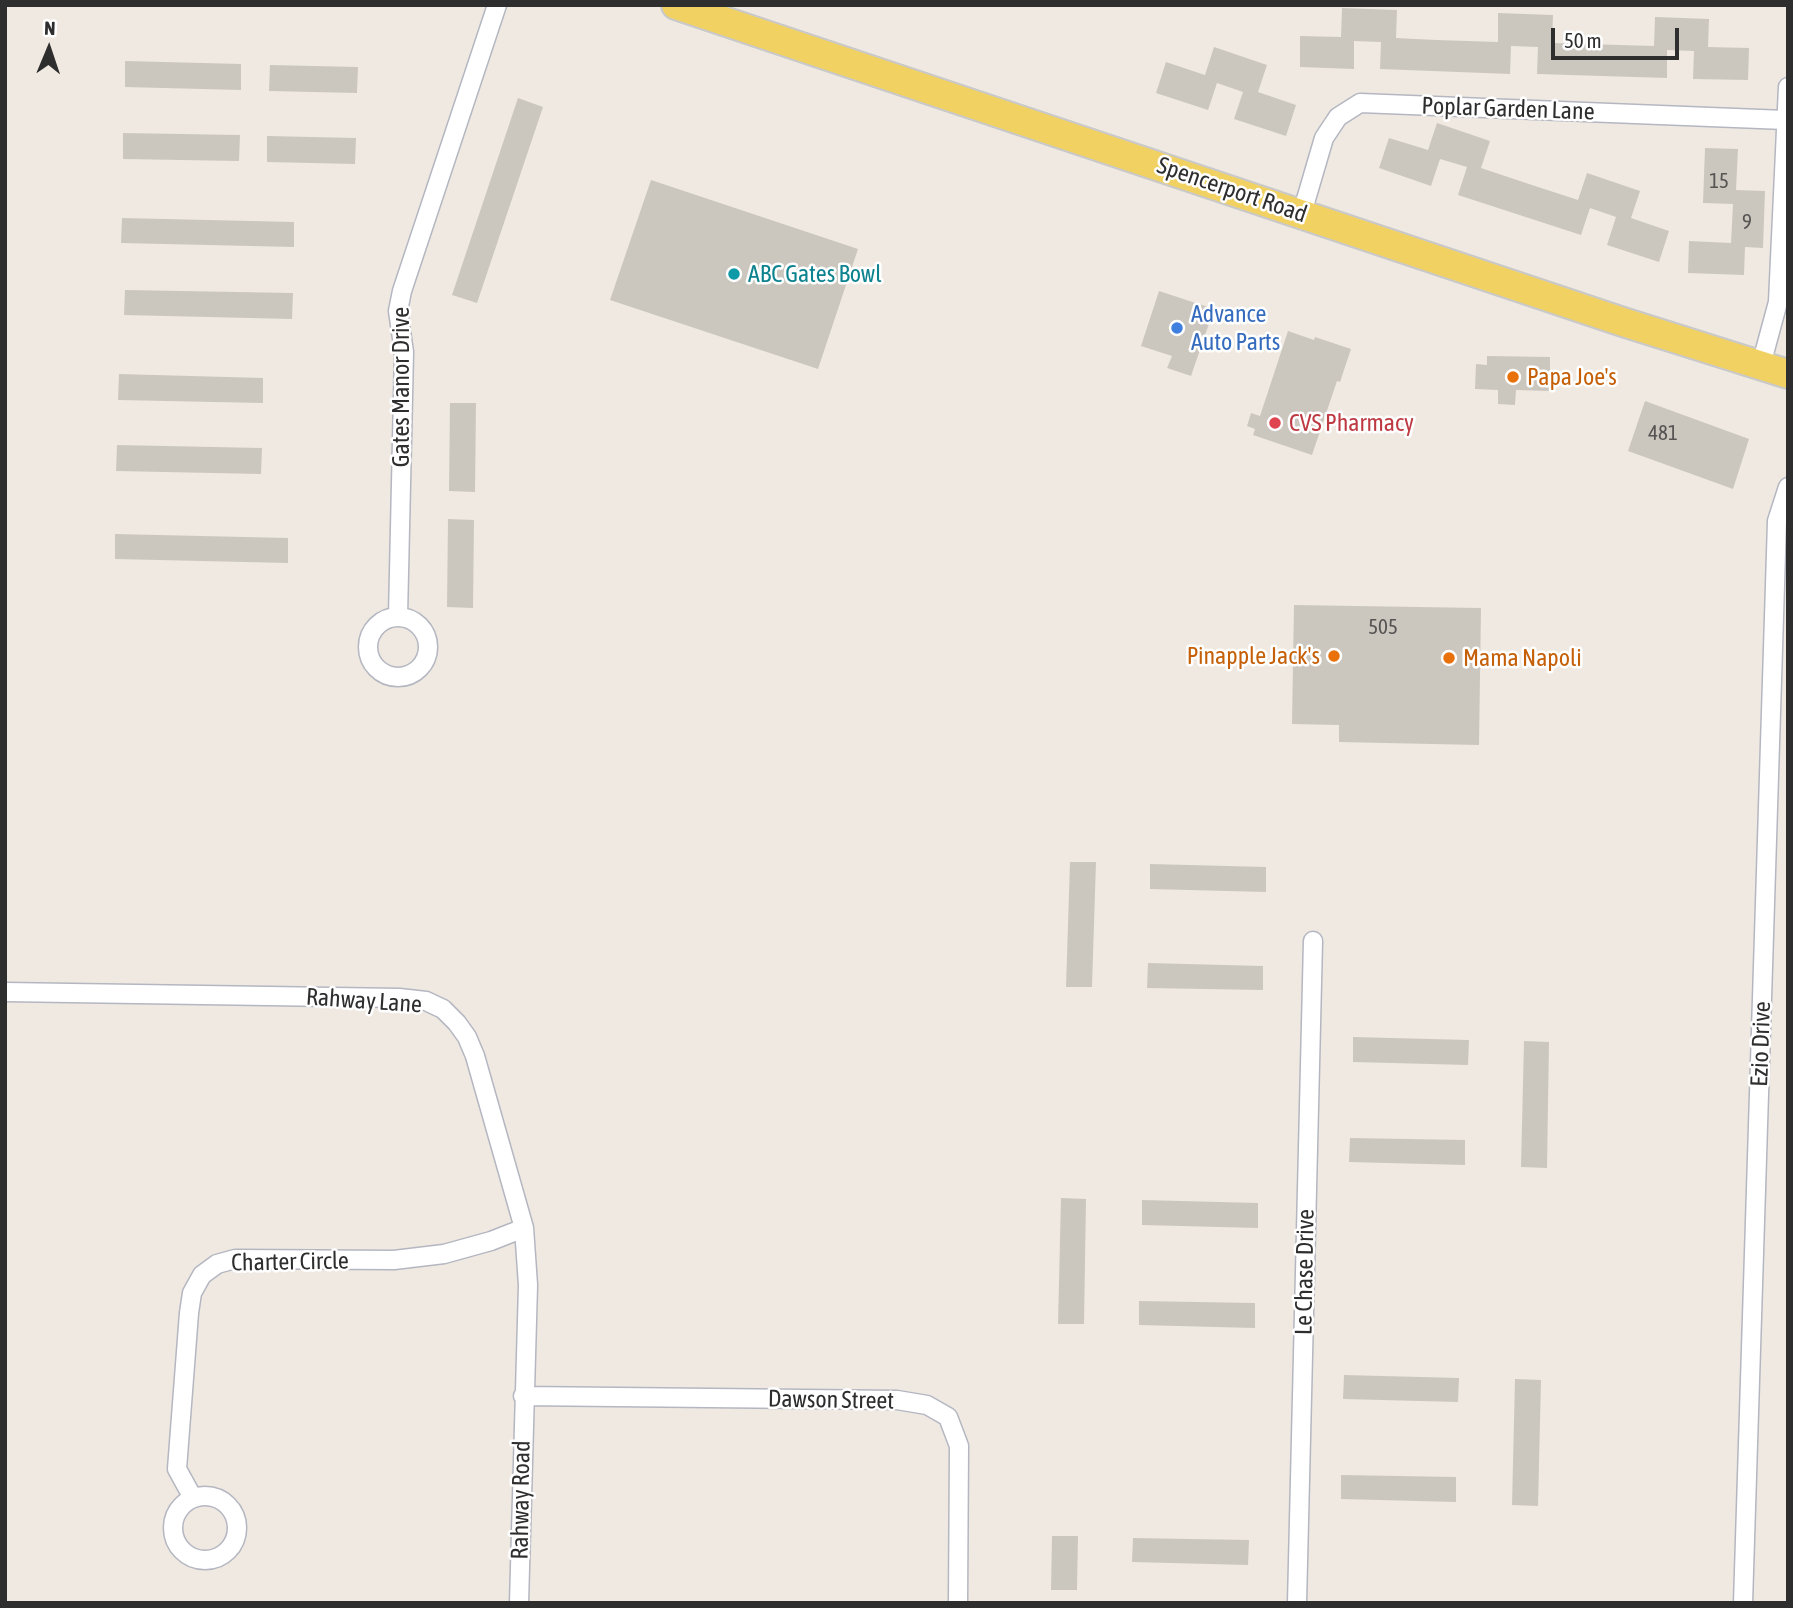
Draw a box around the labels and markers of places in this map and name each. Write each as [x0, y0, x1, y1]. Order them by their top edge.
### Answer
place label: ABC Gates Bowl [748, 260, 882, 288]
marker: ABC Gates Bowl [726, 266, 742, 282]
place label: Advance Auto Parts [1191, 300, 1280, 356]
marker: Advance Auto Parts [1169, 320, 1185, 336]
place label: Papa Joe's [1527, 363, 1617, 391]
marker: Papa Joe's [1505, 369, 1521, 385]
place label: CVS Pharmacy [1289, 409, 1414, 437]
marker: CVS Pharmacy [1267, 415, 1283, 431]
place label: Pinapple Jack's [1187, 642, 1320, 670]
place label: Mama Napoli [1463, 644, 1582, 672]
marker: Pinapple Jack's [1326, 648, 1342, 664]
marker: Mama Napoli [1441, 650, 1457, 666]

